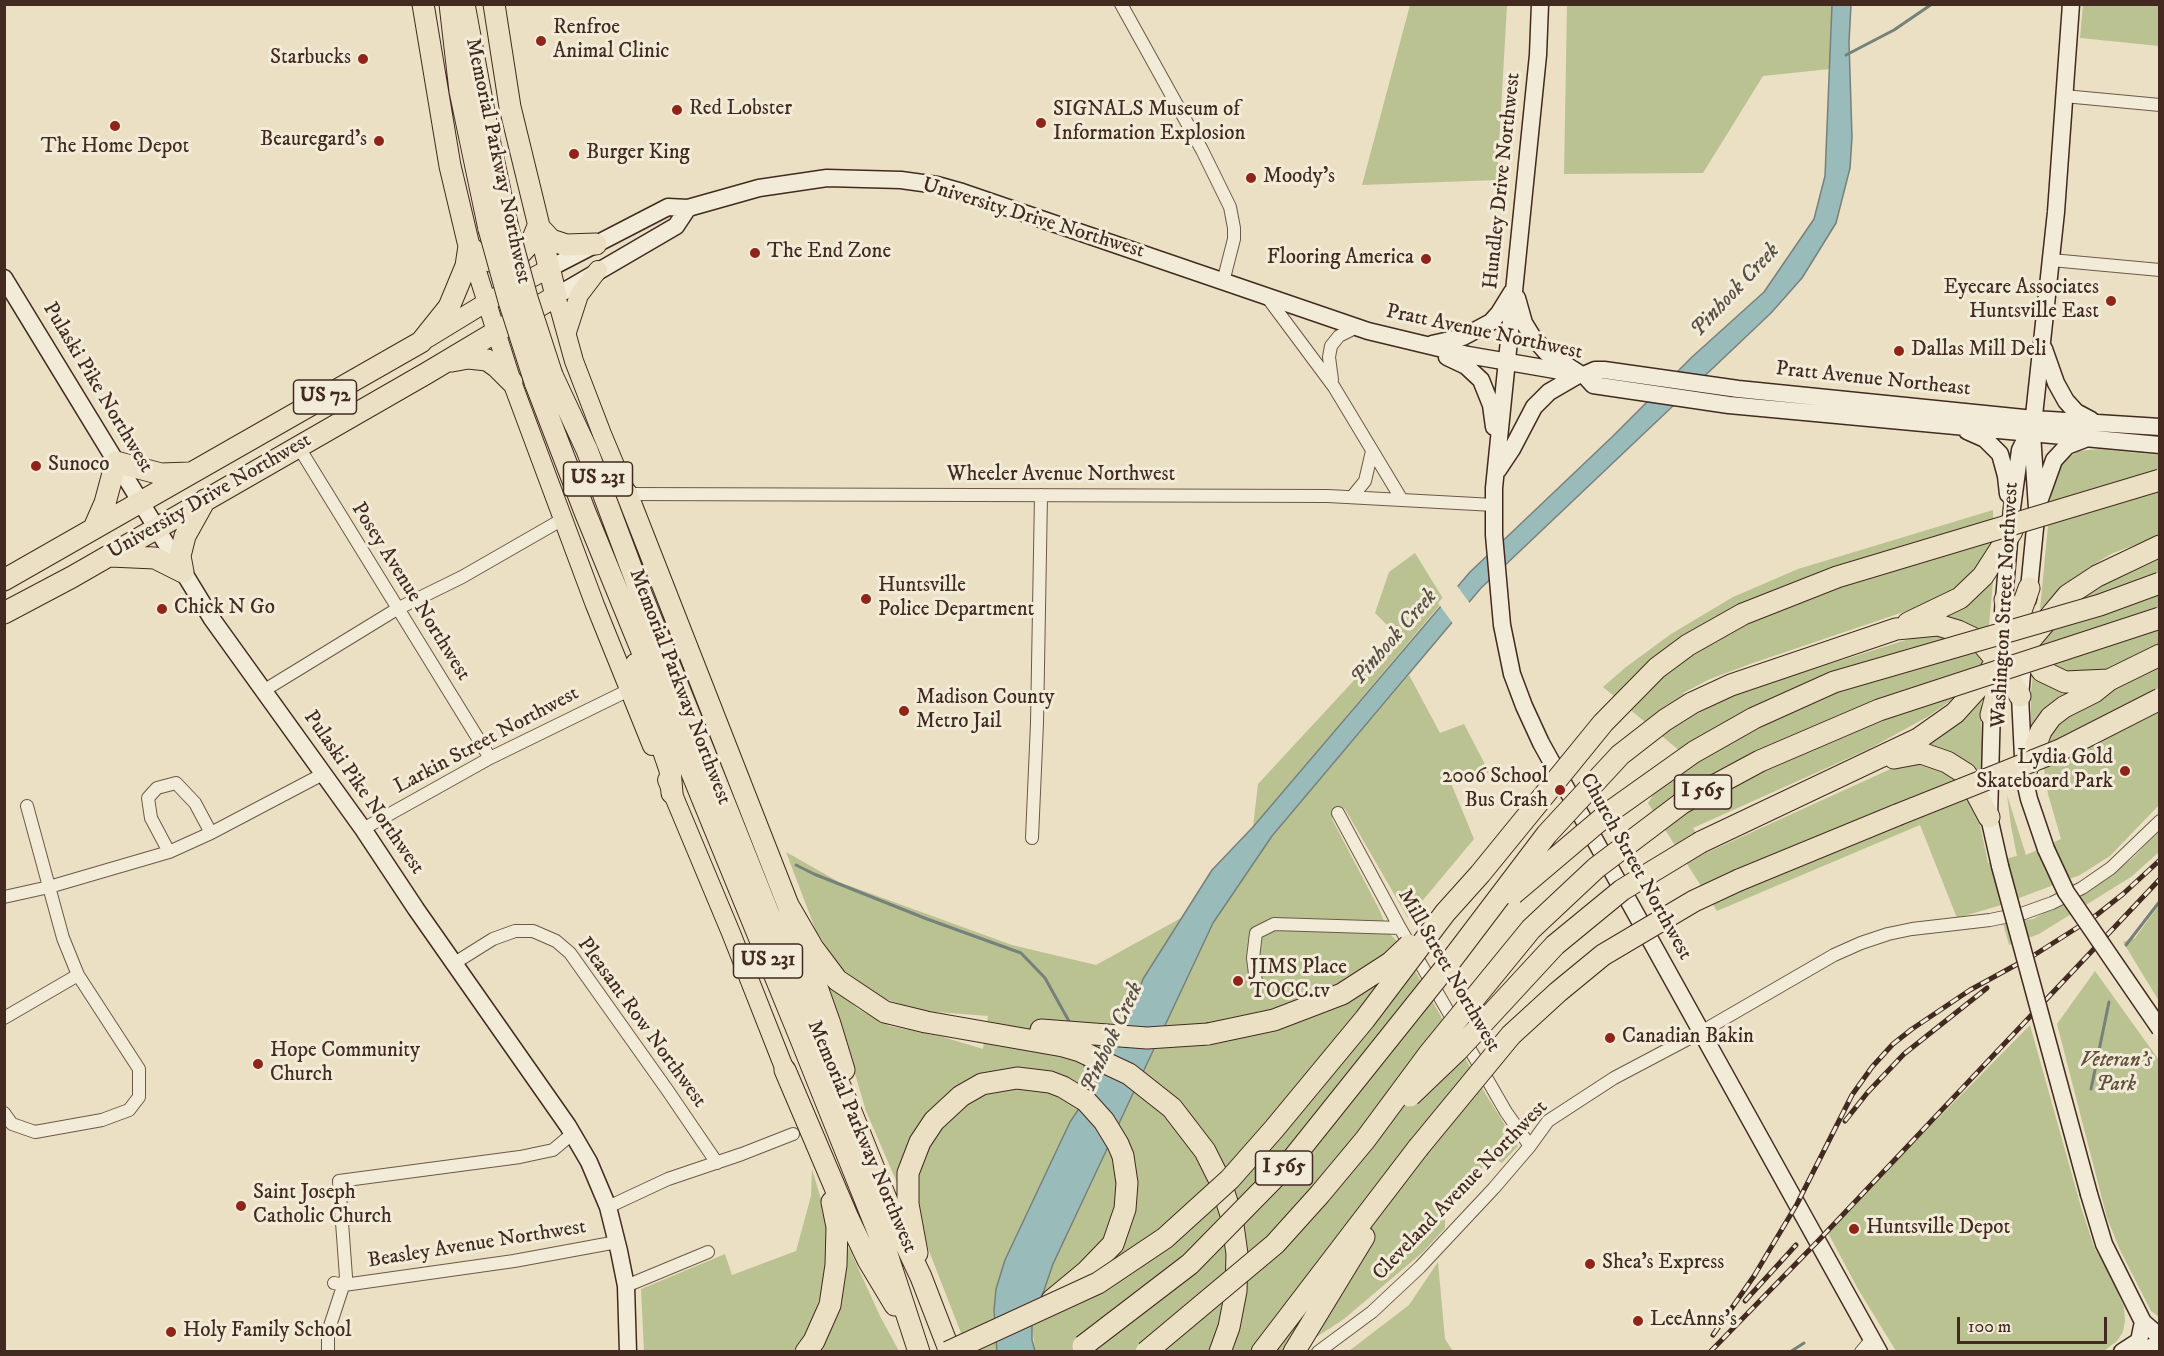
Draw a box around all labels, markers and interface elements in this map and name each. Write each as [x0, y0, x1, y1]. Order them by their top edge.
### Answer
place label: Renfroe Animal Clinic [553, 16, 669, 66]
marker: Renfroe Animal Clinic [534, 34, 548, 48]
street label: Memorial Parkway Northwest [459, 36, 535, 286]
place label: Starbucks [270, 46, 351, 72]
marker: Starbucks [356, 52, 370, 66]
street label: Hundley Drive Northwest [1479, 71, 1527, 291]
place label: Red Lobster [689, 97, 792, 123]
place label: SIGNALS Museum of Information Explosion [1053, 98, 1245, 148]
marker: Red Lobster [670, 103, 684, 117]
marker: SIGNALS Museum of Information Explosion [1034, 116, 1048, 130]
marker: The Home Depot [108, 119, 122, 133]
place label: Beauregard's [260, 128, 367, 154]
marker: Beauregard's [372, 134, 386, 148]
place label: The Home Depot [41, 135, 189, 161]
place label: Burger King [586, 141, 690, 167]
marker: Burger King [567, 147, 581, 161]
place label: Moody's [1263, 165, 1335, 191]
marker: Moody's [1244, 171, 1258, 185]
street label: University Drive Northwest [919, 173, 1147, 265]
water label: Pinhook Creek [1686, 239, 1786, 343]
place label: The End Zone [767, 240, 891, 266]
marker: The End Zone [748, 246, 762, 260]
place label: Flooring America [1267, 246, 1414, 272]
marker: Flooring America [1419, 252, 1433, 266]
place label: Eyecare Associates Huntsville East [1944, 276, 2099, 326]
marker: Eyecare Associates Huntsville East [2104, 294, 2118, 308]
street label: Pulaski Pike Northwest [36, 298, 158, 478]
street label: Pratt Avenue Northwest [1383, 300, 1585, 366]
place label: Dallas Mill Deli [1911, 338, 2046, 364]
marker: Dallas Mill Deli [1892, 344, 1906, 358]
street label: Pratt Avenue Northeast [1774, 357, 1972, 403]
road number: US 72 [294, 380, 356, 414]
street label: University Drive Northwest [104, 428, 316, 566]
place label: Sunoco [48, 453, 110, 479]
marker: Sunoco [29, 459, 43, 473]
road number: US 231 [564, 462, 632, 496]
street label: Wheeler Avenue Northwest [947, 463, 1175, 489]
street label: Washington Street Northwest [1987, 481, 2025, 729]
street label: Posey Avenue Northwest [345, 498, 475, 686]
street label: Memorial Parkway Northwest [622, 566, 736, 808]
place label: Huntsville Police Department [878, 574, 1034, 624]
water label: Pinhook Creek [1346, 585, 1444, 691]
marker: Huntsville Police Department [859, 592, 873, 606]
place label: Chick N Go [174, 596, 275, 622]
marker: Chick N Go [155, 602, 169, 616]
street label: Larkin Street Northwest [390, 682, 584, 800]
place label: Madison County Metro Jail [916, 686, 1055, 736]
marker: Madison County Metro Jail [897, 704, 911, 718]
street label: Pulaski Pike Northwest [297, 706, 429, 880]
place label: Lydia Gold Skateboard Park [1976, 746, 2113, 796]
marker: Lydia Gold Skateboard Park [2118, 764, 2132, 778]
place label: 2006 School Bus Crash [1442, 765, 1548, 815]
street label: Church Street Northwest [1573, 769, 1697, 965]
road number: I 565 [1674, 775, 1732, 809]
marker: 2006 School Bus Crash [1553, 783, 1567, 797]
street label: Mill Street Northwest [1391, 885, 1505, 1057]
street label: Pleasant Row Northwest [571, 933, 711, 1113]
road number: US 231 [734, 944, 802, 978]
place label: JIMS Place TOCC.tv [1250, 956, 1347, 1006]
marker: JIMS Place TOCC.tv [1231, 974, 1245, 988]
water label: Pinhook Creek [1076, 979, 1150, 1097]
street label: Memorial Parkway Northwest [800, 1017, 922, 1257]
place label: Canadian Bakin [1622, 1025, 1754, 1051]
marker: Canadian Bakin [1603, 1031, 1617, 1045]
place label: Hope Community Church [270, 1039, 420, 1089]
park label: Veteran's Park [2080, 1049, 2152, 1099]
marker: Hope Community Church [251, 1057, 265, 1071]
street label: Cleveland Avenue Northwest [1368, 1096, 1554, 1286]
road number: I 565 [1256, 1151, 1312, 1185]
place label: Saint Joseph Catholic Church [253, 1181, 392, 1231]
marker: Saint Joseph Catholic Church [234, 1199, 248, 1213]
street label: Beasley Avenue Northwest [366, 1215, 588, 1275]
place label: Huntsville Depot [1866, 1216, 2010, 1242]
marker: Huntsville Depot [1847, 1222, 1861, 1236]
place label: Shea's Express [1602, 1251, 1724, 1277]
marker: Shea's Express [1583, 1257, 1597, 1271]
scale bar [1960, 1305, 2110, 1343]
place label: LeeAnns's [1650, 1308, 1737, 1334]
marker: LeeAnns's [1631, 1314, 1645, 1328]
text: 100 m [1968, 1316, 2011, 1338]
place label: Holy Family School [183, 1319, 351, 1345]
marker: Holy Family School [164, 1325, 178, 1339]

